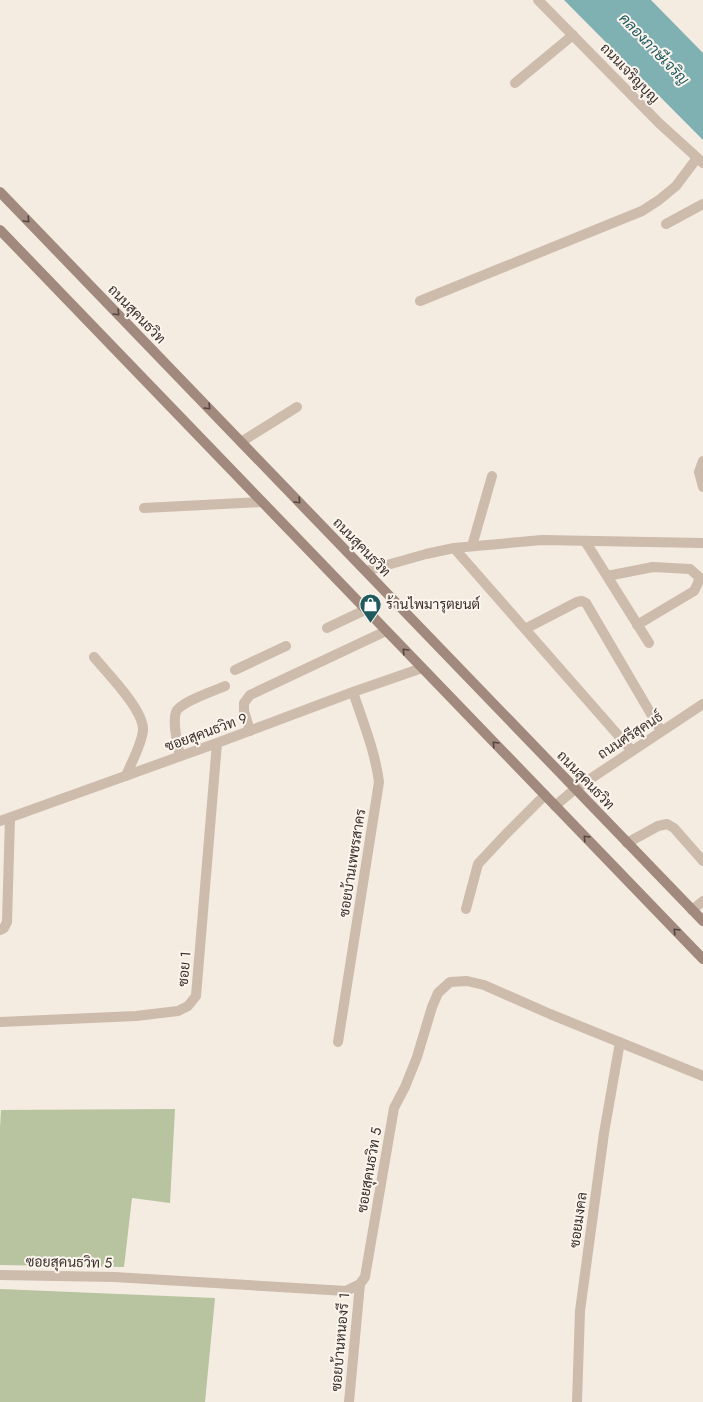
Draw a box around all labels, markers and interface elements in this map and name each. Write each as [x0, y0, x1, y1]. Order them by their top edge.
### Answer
water label: คลองภาษีเจริญ [614, 8, 695, 90]
street label: ถนนเจริญบุญ [596, 38, 664, 108]
one-way arrow [22, 215, 30, 223]
street label: ถนนสุคนธวิท [104, 280, 170, 348]
one-way arrow [112, 309, 119, 316]
one-way arrow [203, 402, 210, 410]
one-way arrow [293, 496, 301, 504]
street label: ถนนสุคนธวิท [329, 513, 395, 581]
shop icon: ร้านไพมารุตยนต์ [357, 591, 383, 624]
place label: ร้านไพมารุตยนต์ [386, 594, 480, 614]
one-way arrow [402, 648, 410, 656]
street label: ถนนศรีสุคนธ์ [593, 706, 667, 764]
street label: ซอยสุคนธวิท 9 [162, 708, 250, 756]
one-way arrow [493, 741, 500, 749]
street label: ถนนสุคนธวิท [553, 746, 619, 814]
street label: ซอยบ้านเพชรสาคร [334, 807, 370, 919]
one-way arrow [583, 835, 591, 843]
one-way arrow [673, 928, 681, 936]
street label: ซอย 1 [172, 951, 196, 987]
street label: ซอยสุคนธวิท 5 [352, 1126, 386, 1214]
street label: ซอยมงคล [564, 1191, 592, 1249]
street label: ซอยสุคนธวิท 5 [26, 1251, 112, 1273]
street label: ซอยบ้านหนองรี 1 [326, 1292, 354, 1392]

